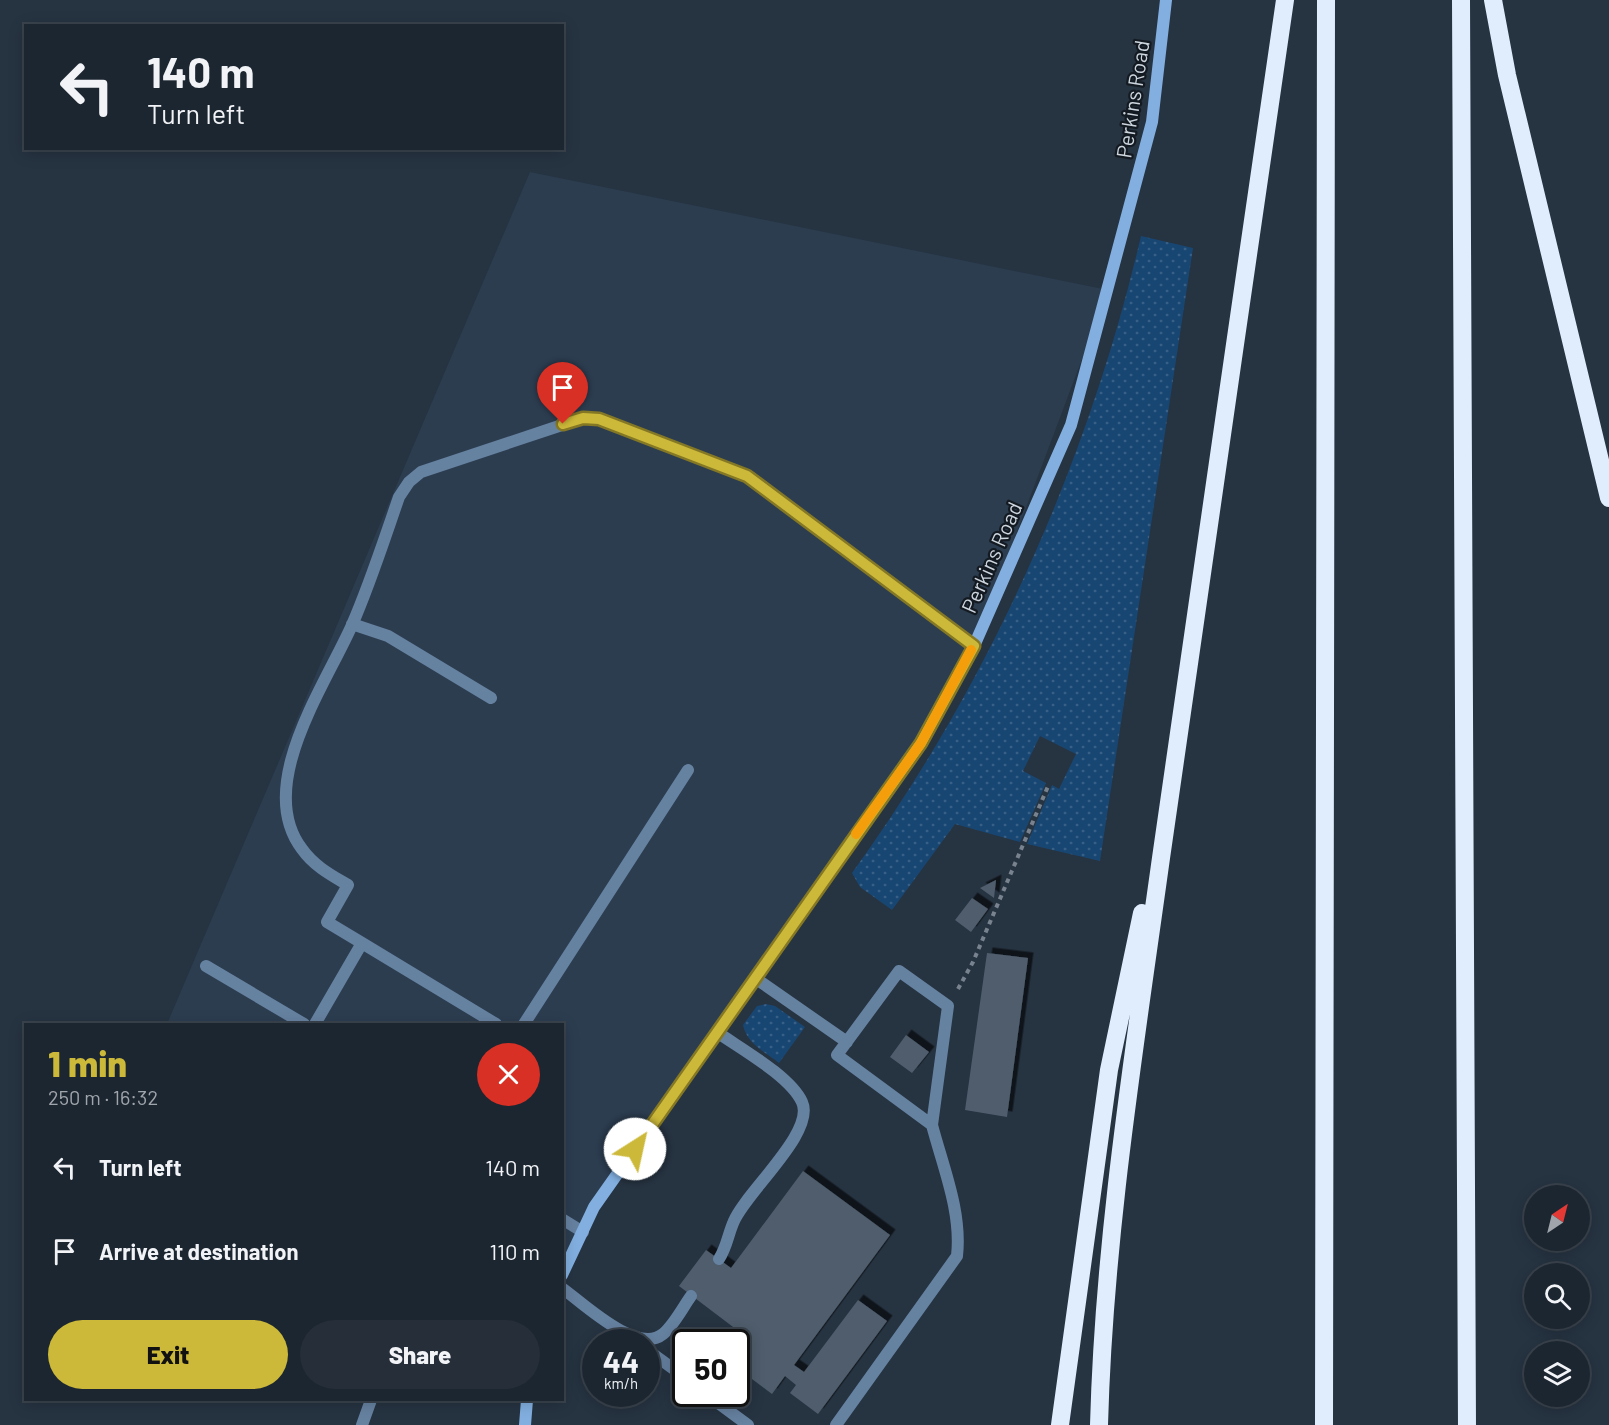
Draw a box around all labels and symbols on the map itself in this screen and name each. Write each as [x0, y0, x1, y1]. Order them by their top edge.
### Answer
street label: Perkins Road [1110, 38, 1154, 160]
pin [537, 362, 588, 424]
street label: Perkins Road [955, 498, 1027, 616]
position arrow [603, 1117, 667, 1181]
north arrow [1524, 1185, 1590, 1251]
speed limit sign: 50 [672, 1329, 750, 1407]

